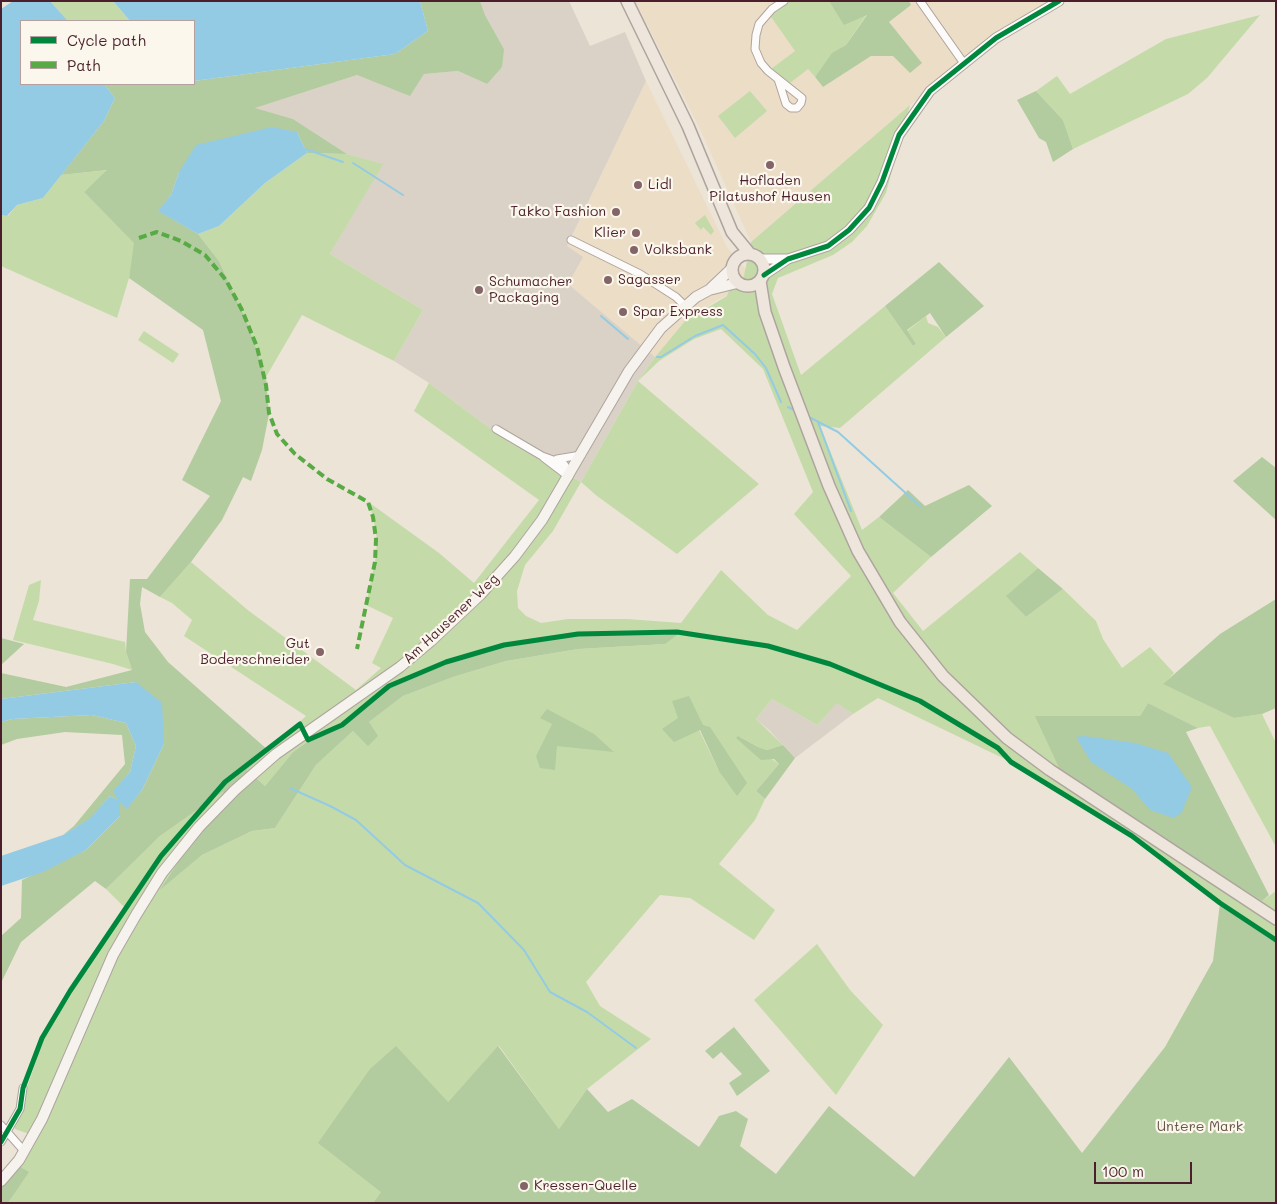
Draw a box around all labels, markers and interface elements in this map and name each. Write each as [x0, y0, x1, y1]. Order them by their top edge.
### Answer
legend [20, 20, 195, 85]
text: Cycle path [67, 30, 146, 50]
text: Path [67, 55, 101, 75]
marker: Hofladen Pilatushof Hausen [764, 159, 776, 171]
place label: Hofladen Pilatushof Hausen [709, 173, 831, 206]
place label: Lidl [648, 177, 672, 193]
marker: Lidl [632, 179, 644, 191]
place label: Takko Fashion [510, 204, 606, 220]
marker: Takko Fashion [610, 206, 622, 218]
place label: Klier [594, 225, 626, 241]
marker: Klier [630, 227, 642, 239]
place label: Volksbank [644, 242, 712, 258]
marker: Volksbank [628, 244, 640, 256]
place label: Sagasser [618, 272, 681, 288]
place label: Schumacher Packaging [489, 274, 572, 306]
marker: Sagasser [602, 274, 614, 286]
marker: Schumacher Packaging [473, 284, 485, 296]
place label: Spar Express [633, 304, 723, 320]
marker: Spar Express [617, 306, 629, 318]
street label: Am Hausener Weg [400, 571, 502, 667]
place label: Gut Boderschneider [200, 636, 310, 669]
marker: Gut Boderschneider [314, 646, 326, 658]
park label: Untere Mark [1157, 1119, 1243, 1135]
scale bar [1097, 1152, 1194, 1184]
text: 100 m [1102, 1161, 1144, 1181]
place label: Kressen-Quelle [534, 1178, 637, 1194]
marker: Kressen-Quelle [518, 1180, 530, 1192]

